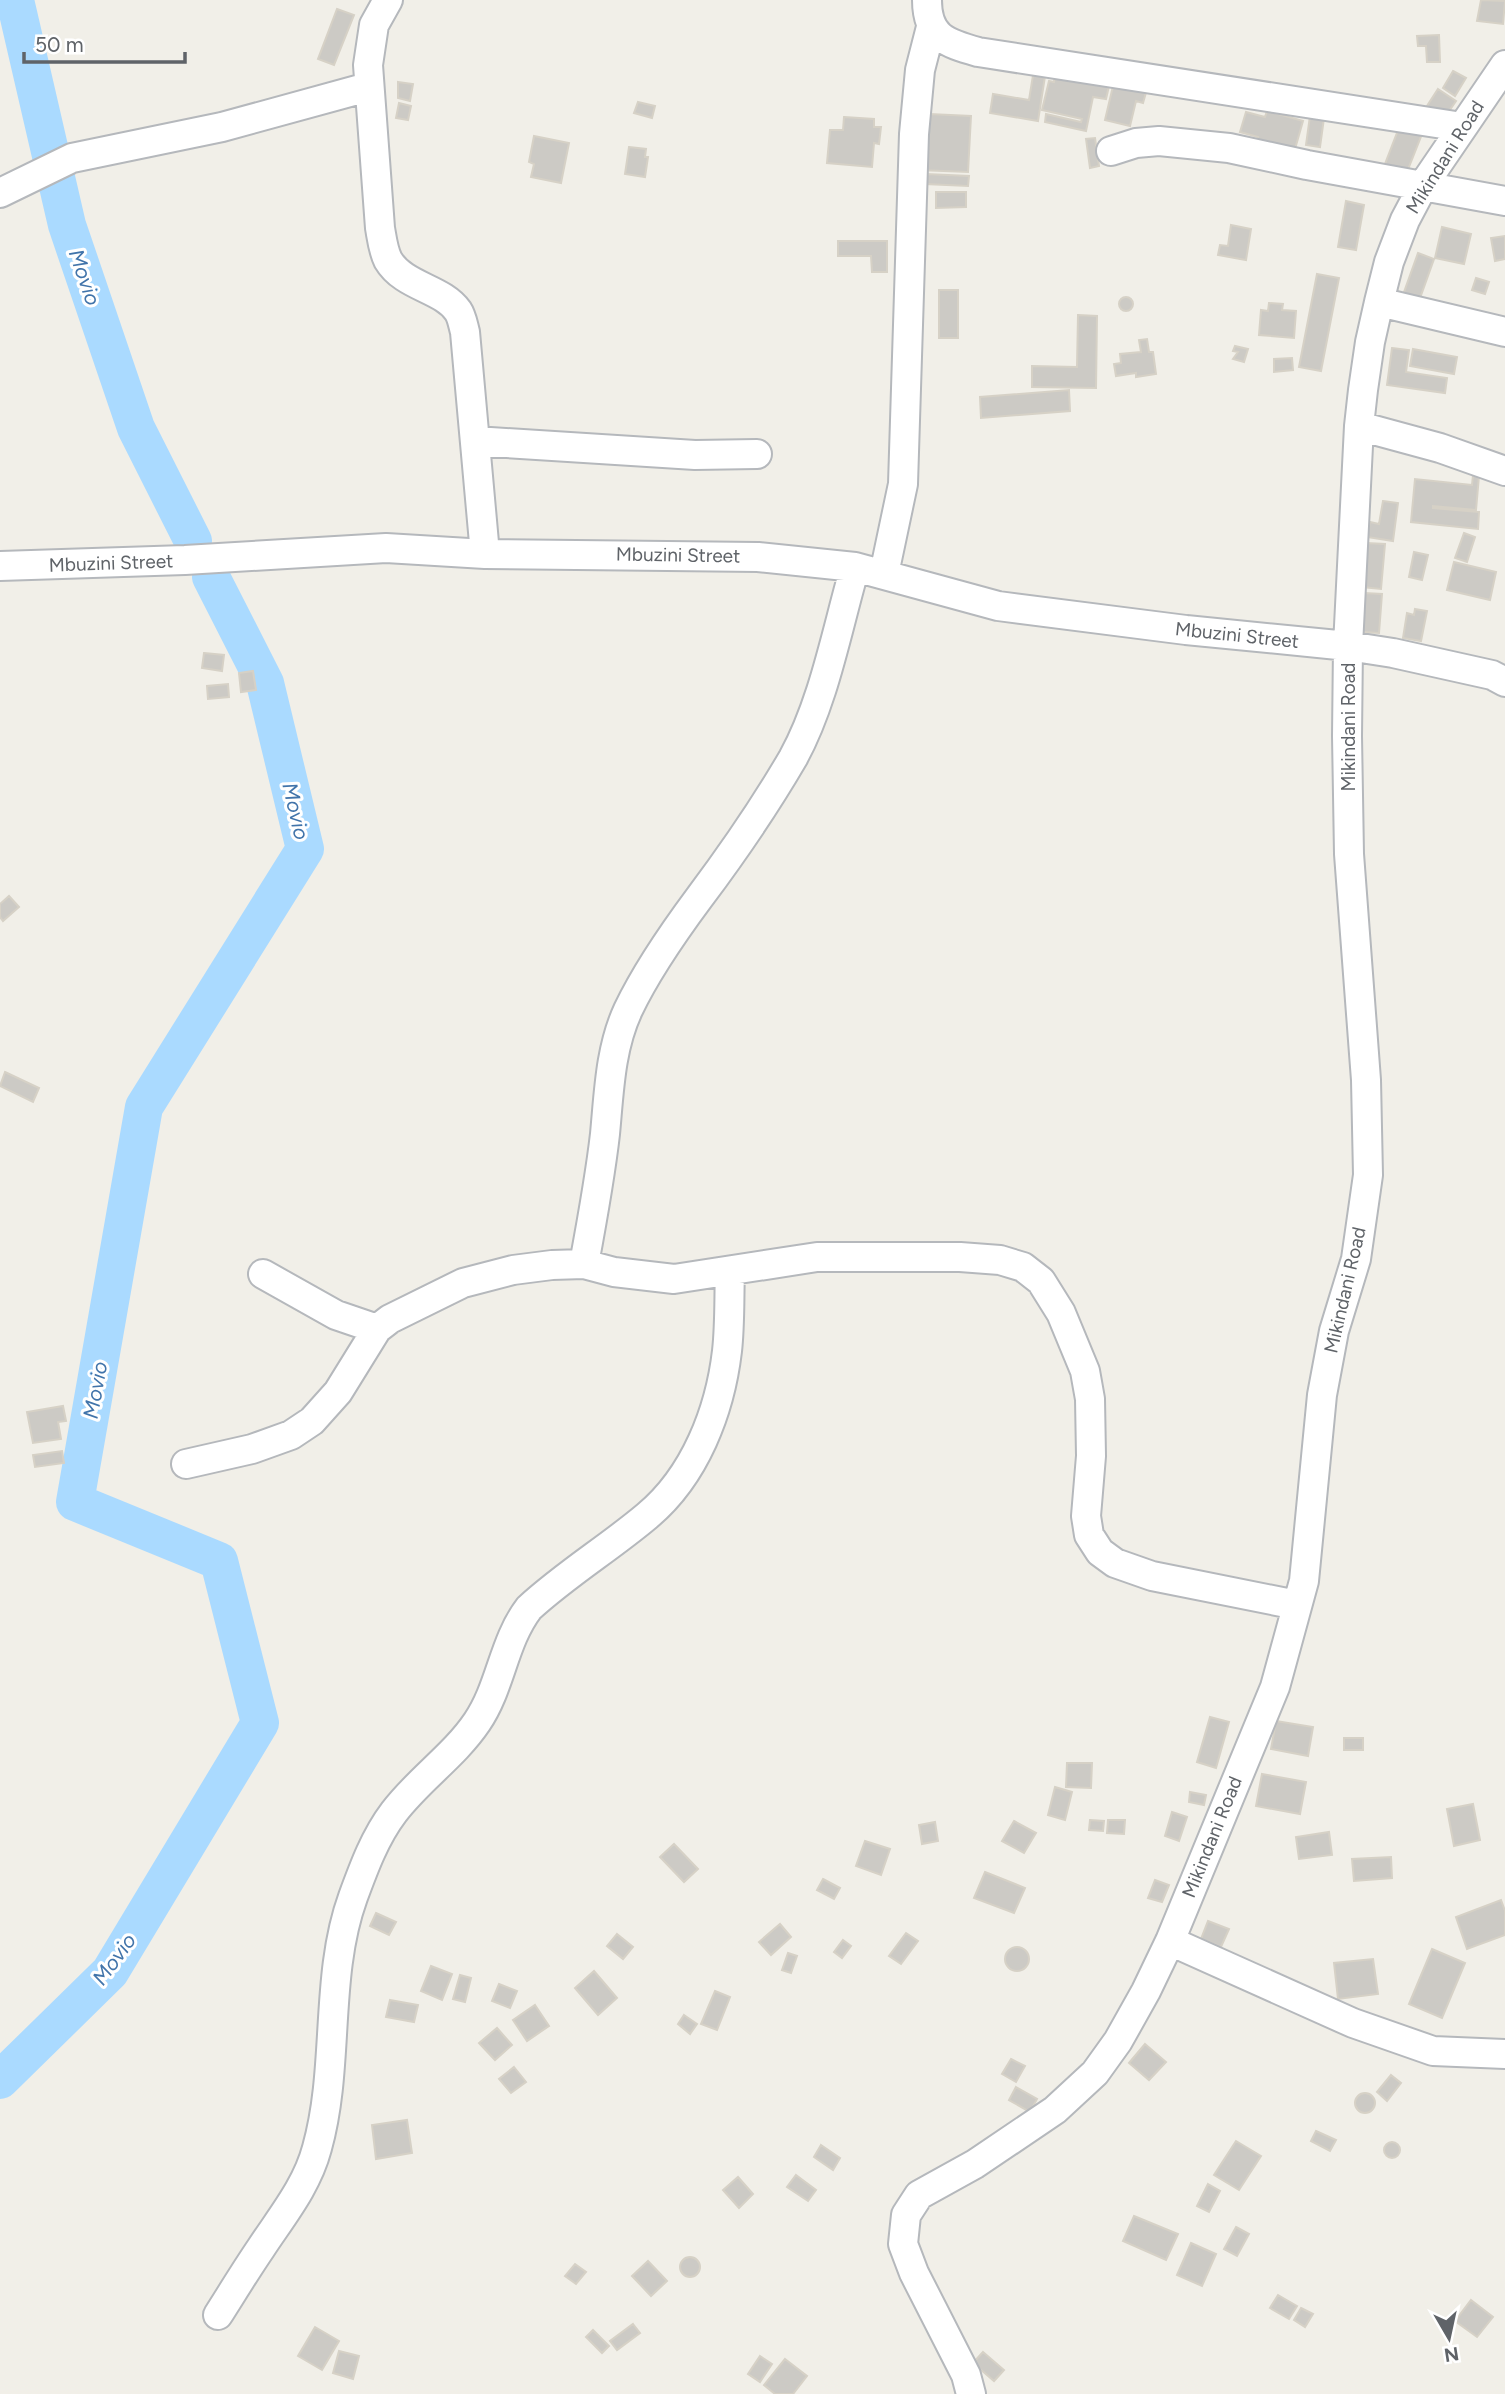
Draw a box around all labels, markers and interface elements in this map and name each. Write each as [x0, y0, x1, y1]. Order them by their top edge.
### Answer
scale bar [24, 21, 186, 65]
text: 50 m [35, 32, 84, 57]
street label: Mikindani Road [1401, 96, 1489, 218]
water label: Movio [64, 246, 106, 308]
street label: Mbuzini Street [616, 542, 740, 568]
street label: Mbuzini Street [48, 549, 174, 577]
street label: Mbuzini Street [1174, 617, 1300, 653]
street label: Mikindani Road [1337, 663, 1360, 791]
water label: Movio [277, 780, 315, 842]
street label: Mikindani Road [1319, 1225, 1371, 1355]
water label: Movio [78, 1359, 112, 1421]
street label: Mikindani Road [1177, 1773, 1247, 1901]
water label: Movio [87, 1928, 141, 1990]
north arrow [1414, 2303, 1484, 2373]
text: N [1443, 2342, 1461, 2367]

